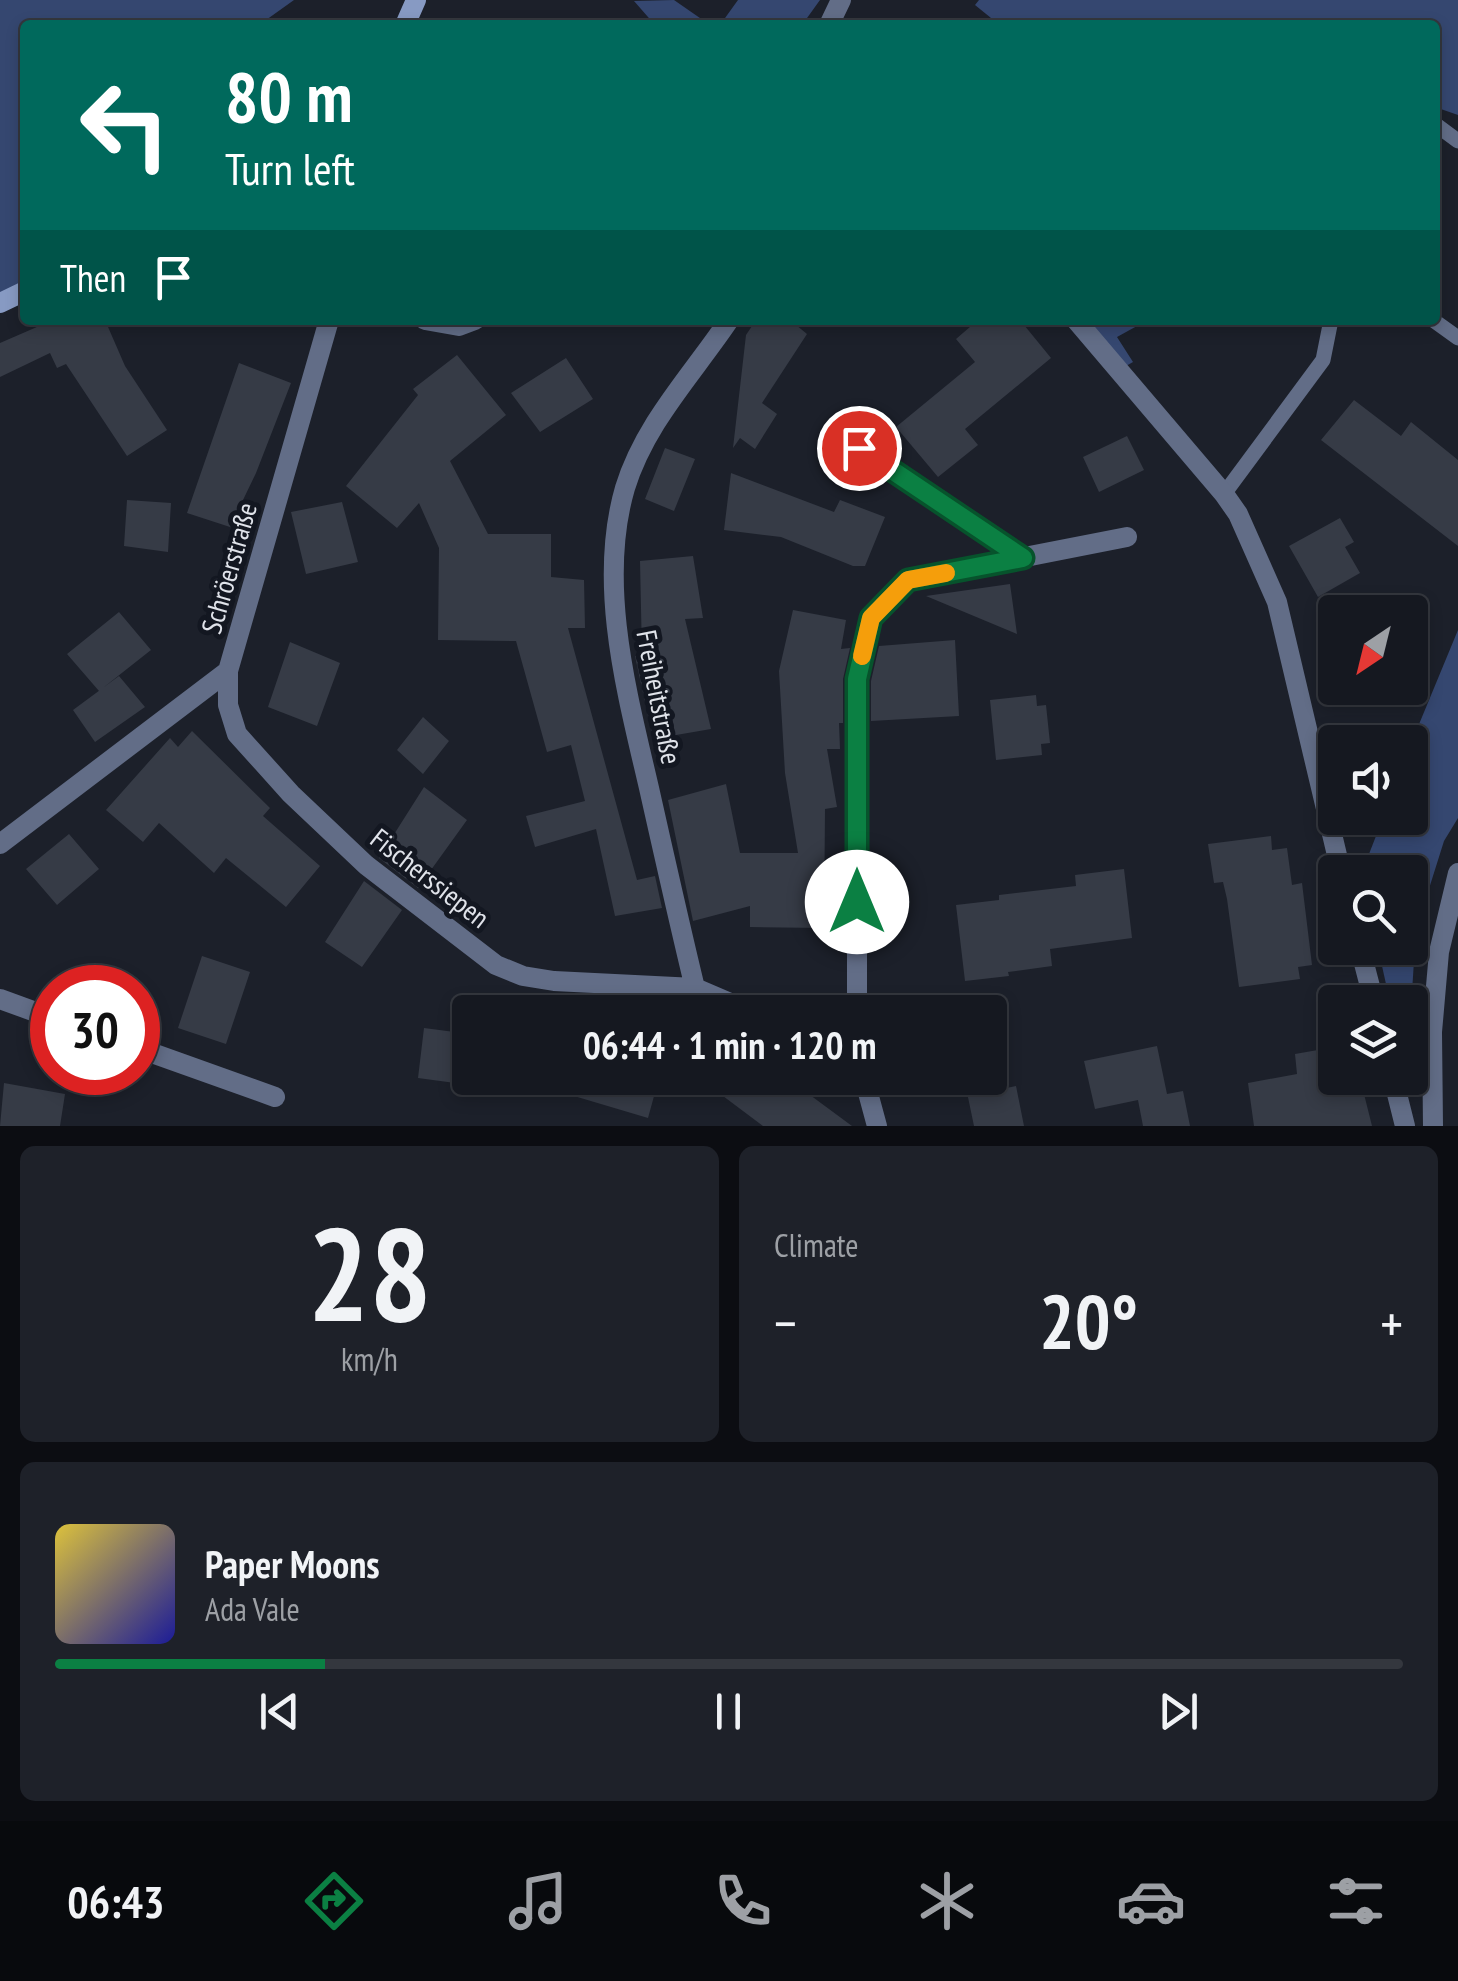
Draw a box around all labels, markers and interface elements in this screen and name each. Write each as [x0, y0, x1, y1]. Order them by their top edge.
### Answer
text: 80 m [225, 51, 353, 141]
icon: left [60, 60, 190, 190]
text: Turn left [225, 139, 355, 197]
icon: arrive [146, 250, 201, 305]
text: Then [60, 253, 126, 302]
pin [817, 406, 902, 491]
icon: arrive [832, 421, 887, 476]
street label: Schröerstraße [192, 498, 265, 638]
north arrow [1318, 595, 1428, 705]
map controls [1318, 595, 1428, 1095]
street label: Freiheitstraße [628, 627, 691, 767]
button: sound [1318, 725, 1428, 835]
street label: Fischerssiepen [363, 820, 497, 936]
position arrow [805, 850, 909, 954]
button: search [1318, 855, 1428, 965]
speed limit sign: 30 [30, 965, 160, 1095]
button: layers [1318, 985, 1428, 1095]
text: 06:44 · 1 min · 120 m [583, 1020, 876, 1069]
text: 28 [307, 1189, 432, 1357]
text: Climate [774, 1224, 858, 1266]
text: 20° [1039, 1273, 1138, 1370]
text: − [774, 1287, 797, 1358]
text: + [1380, 1287, 1403, 1358]
text: km/h [341, 1338, 398, 1380]
text: Paper Moons [205, 1539, 380, 1588]
text: Ada Vale [205, 1588, 300, 1630]
icon: previous [252, 1684, 307, 1739]
icon: pause [701, 1684, 756, 1739]
icon: next [1151, 1684, 1206, 1739]
icon: directions [299, 1866, 369, 1936]
icon: music [503, 1866, 573, 1936]
icon: phone [708, 1866, 778, 1936]
icon: climate [912, 1866, 982, 1936]
icon: car [1116, 1866, 1186, 1936]
icon: filters [1321, 1866, 1391, 1936]
text: 06:43 [67, 1872, 165, 1930]

